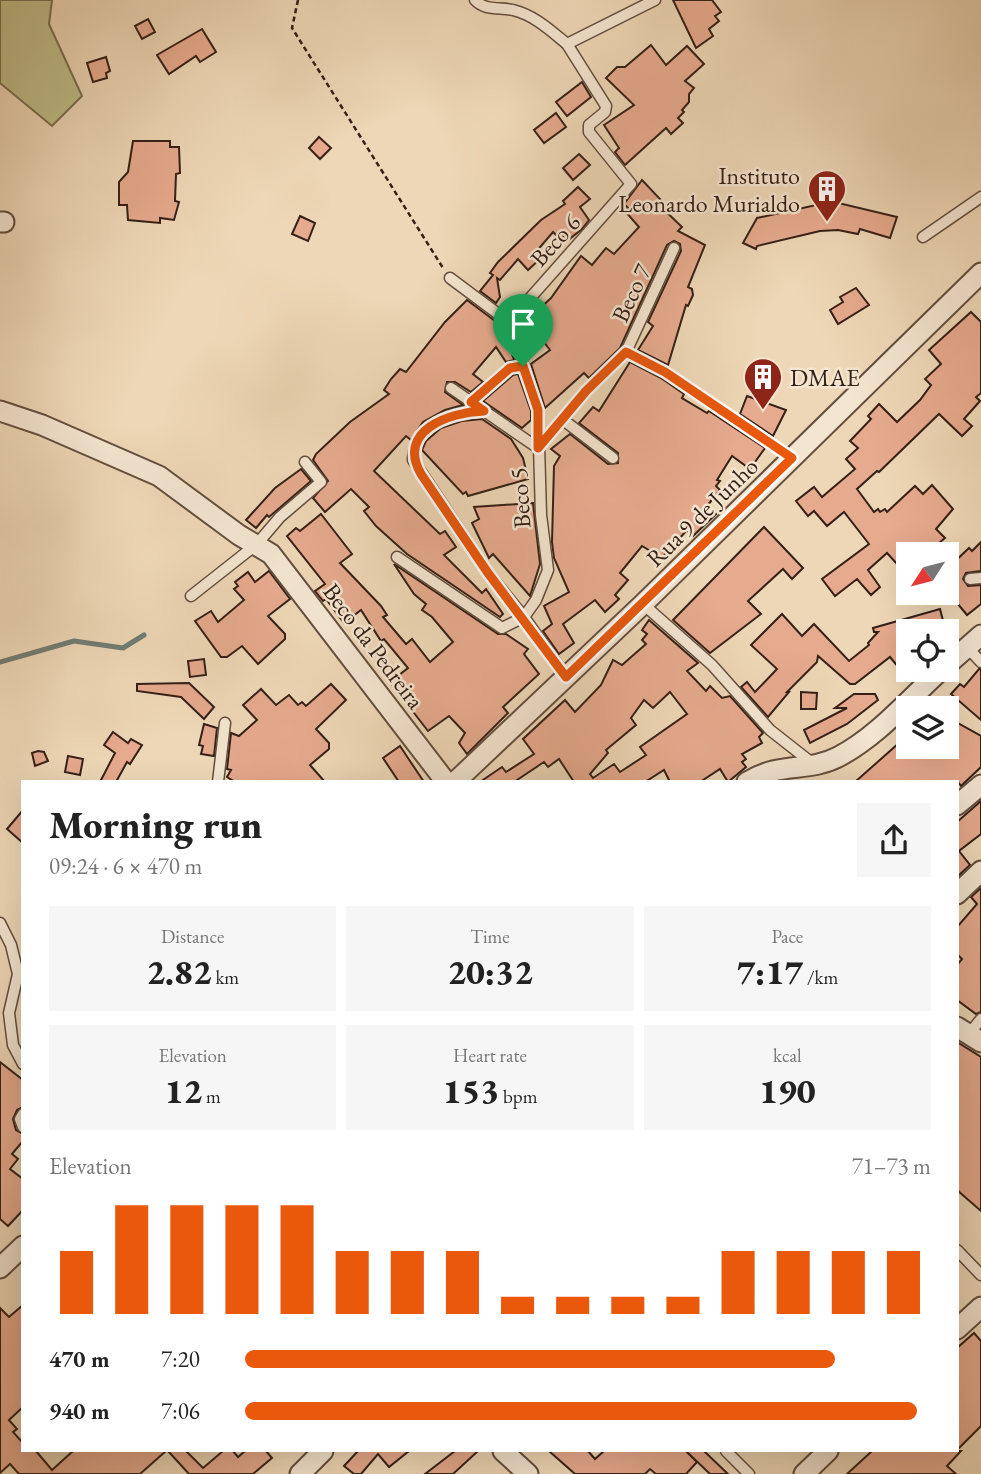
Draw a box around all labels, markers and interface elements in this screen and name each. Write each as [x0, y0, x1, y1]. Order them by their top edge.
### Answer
place label: Instituto Leonardo Murialdo [618, 160, 800, 219]
building icon: Instituto Leonardo Murialdo [806, 168, 848, 223]
street label: Beco 6 [523, 207, 587, 273]
street label: Beco 7 [604, 259, 658, 327]
pin [493, 294, 553, 366]
icon: arrive [504, 305, 542, 343]
building icon: DMAE [742, 356, 784, 411]
place label: DMAE [790, 362, 860, 393]
street label: Rua 9 de Junho [639, 451, 765, 573]
street label: Beco 5 [502, 467, 538, 529]
north arrow [896, 542, 959, 606]
map controls [896, 542, 959, 759]
street label: Beco da Pedreira [317, 577, 432, 716]
button: locate [896, 619, 959, 682]
button: layers [896, 696, 959, 759]
text: Morning run [49, 800, 262, 849]
button: share [857, 803, 931, 877]
text: 09:24 · 6 × 470 m [49, 851, 202, 881]
text: Distance [161, 924, 224, 949]
text: Time [470, 924, 510, 949]
text: Pace [771, 924, 803, 949]
text: 2.82 [146, 949, 212, 994]
text: 20:32 [447, 949, 533, 994]
text: 7:17 [736, 949, 803, 994]
text: km [212, 965, 239, 990]
text: /km [803, 965, 838, 990]
text: Elevation [158, 1043, 227, 1068]
text: Heart rate [453, 1043, 527, 1068]
text: kcal [773, 1043, 802, 1068]
text: 12 [164, 1068, 202, 1113]
text: 153 [443, 1068, 499, 1113]
text: 190 [759, 1068, 816, 1113]
text: m [202, 1084, 221, 1109]
text: bpm [499, 1084, 537, 1109]
text: Elevation [49, 1151, 132, 1181]
text: 71–73 m [852, 1151, 931, 1181]
text: 470 m [49, 1344, 110, 1374]
text: 7:20 [161, 1344, 200, 1374]
text: 940 m [49, 1396, 110, 1426]
text: 7:06 [161, 1396, 200, 1426]

